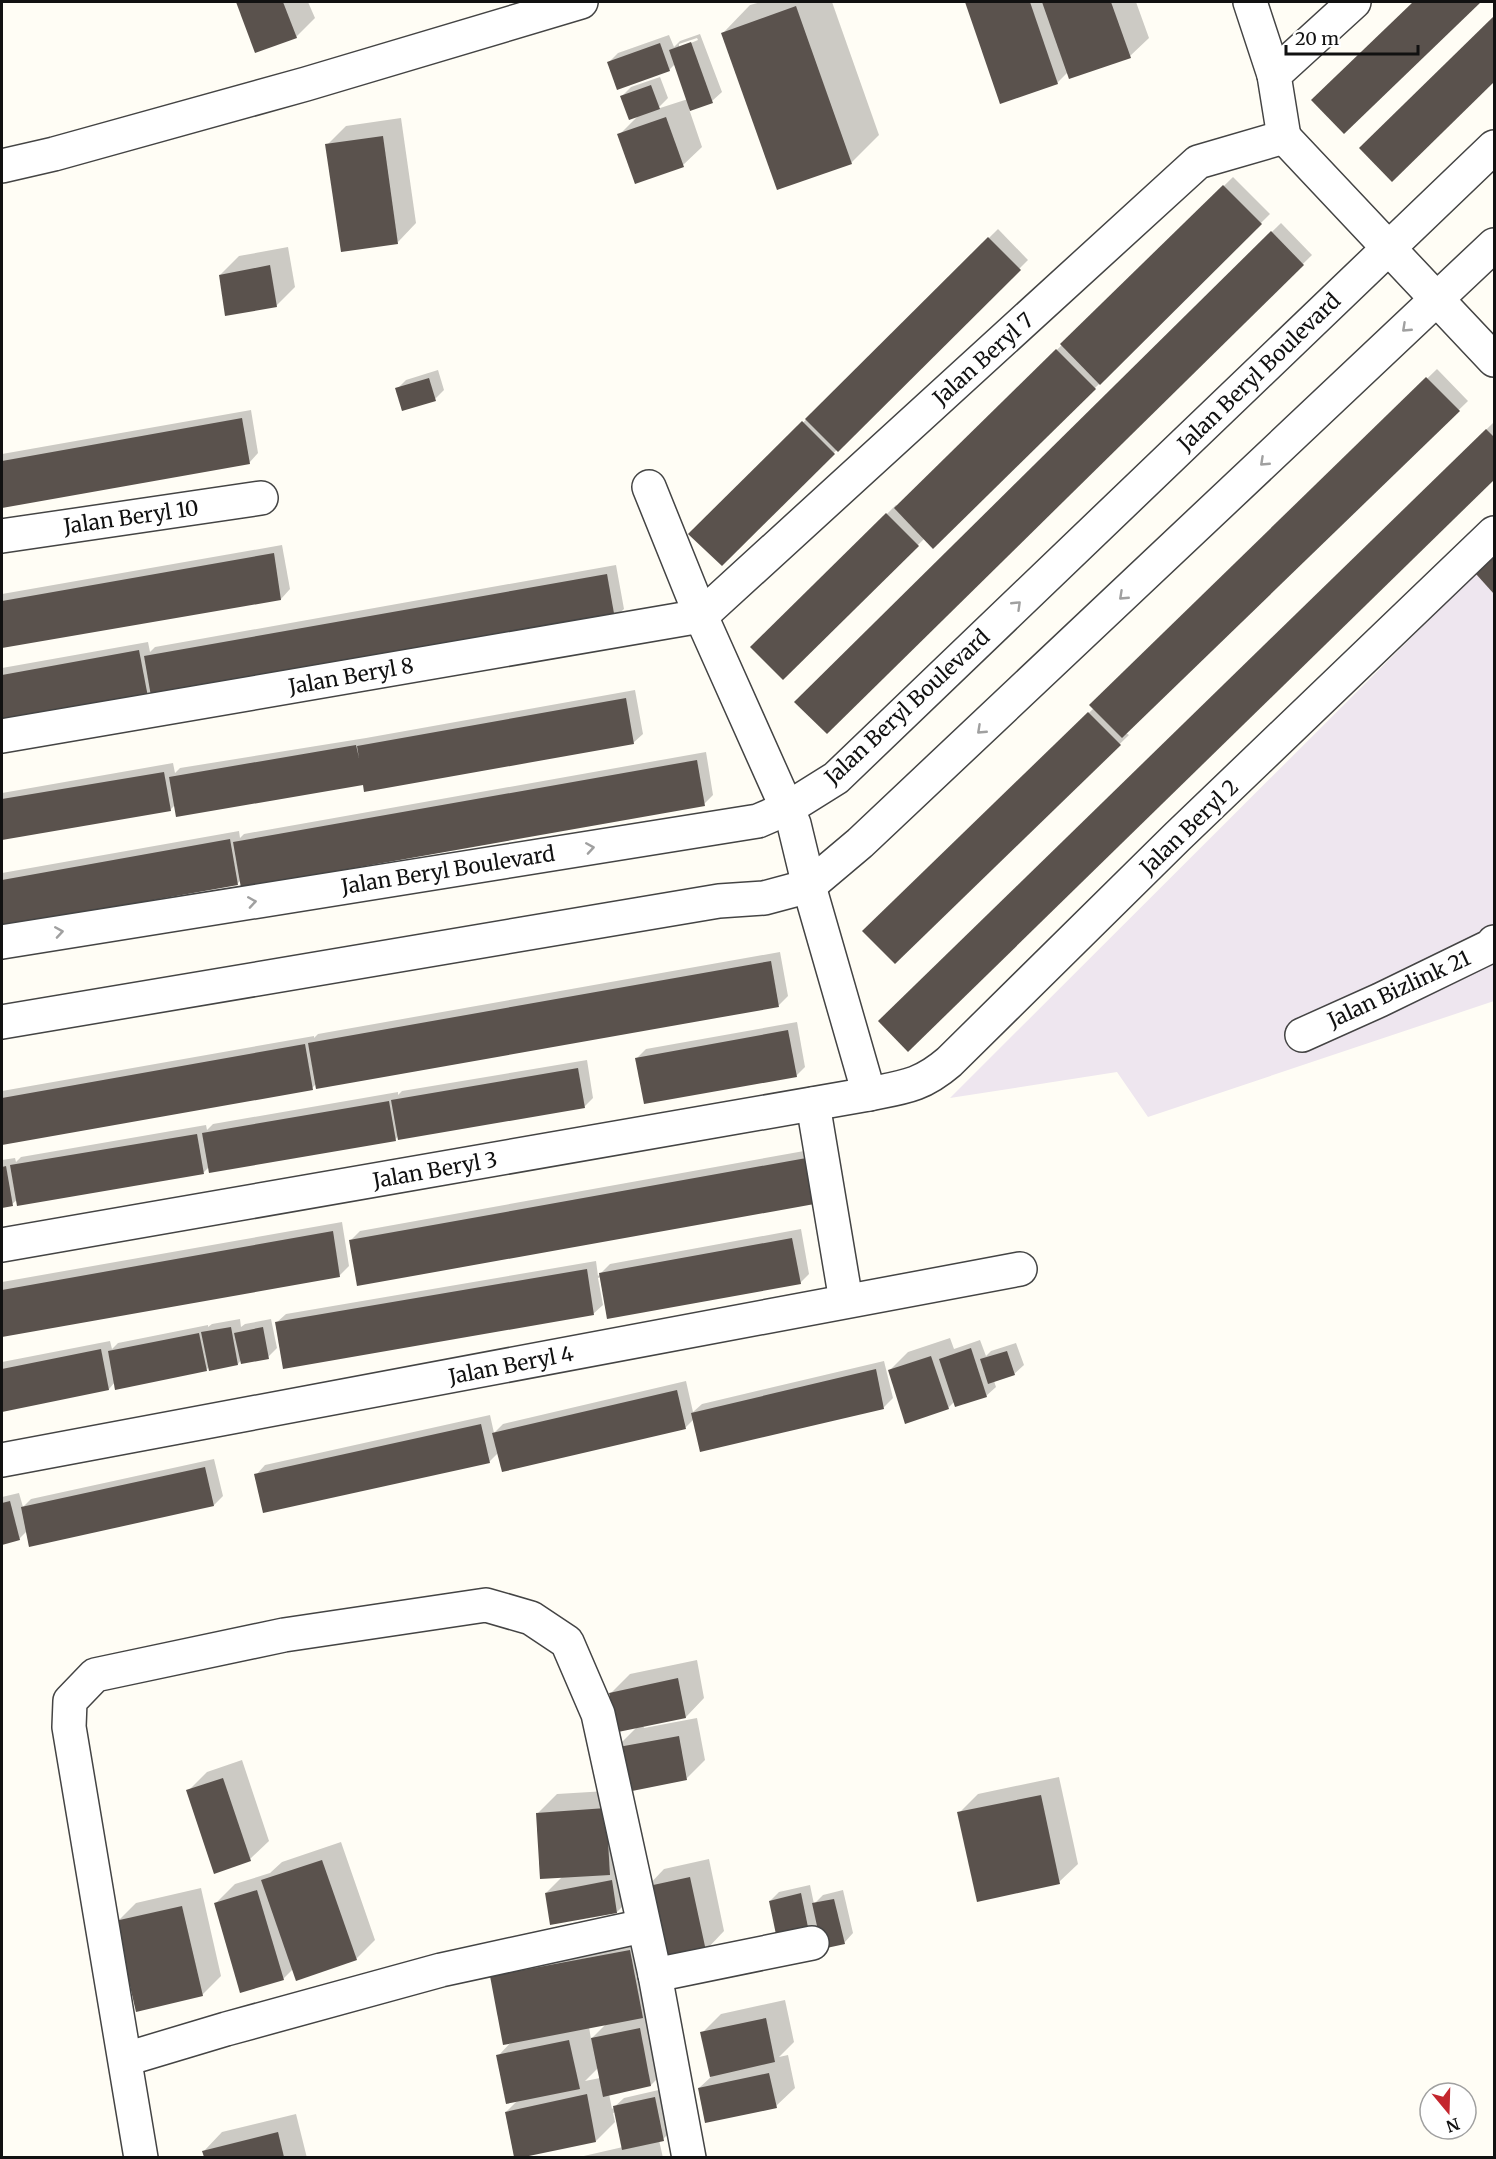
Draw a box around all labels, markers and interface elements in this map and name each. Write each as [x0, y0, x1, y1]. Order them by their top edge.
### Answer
scale bar [1286, 18, 1418, 56]
text: 20 m [1295, 27, 1339, 50]
street label: Jalan Beryl Boulevard [1171, 287, 1346, 457]
street label: Jalan Beryl 7 [926, 307, 1039, 412]
one-way arrow [1403, 321, 1414, 332]
one-way arrow [1261, 455, 1271, 466]
street label: Jalan Beryl 10 [61, 494, 200, 540]
one-way arrow [1119, 589, 1129, 600]
one-way arrow [1009, 601, 1020, 612]
street label: Jalan Beryl Boulevard [818, 623, 995, 791]
street label: Jalan Beryl 8 [285, 652, 416, 700]
one-way arrow [977, 723, 987, 734]
street label: Jalan Beryl 2 [1133, 773, 1244, 881]
street label: Jalan Beryl Boulevard [338, 840, 557, 900]
one-way arrow [585, 842, 594, 854]
one-way arrow [247, 896, 256, 908]
one-way arrow [55, 927, 64, 939]
street label: Jalan Bizlink 21 [1323, 944, 1475, 1034]
street label: Jalan Beryl 3 [370, 1146, 499, 1194]
street label: Jalan Beryl 4 [445, 1340, 576, 1391]
north arrow [1418, 2081, 1478, 2141]
text: N [1443, 2114, 1462, 2137]

